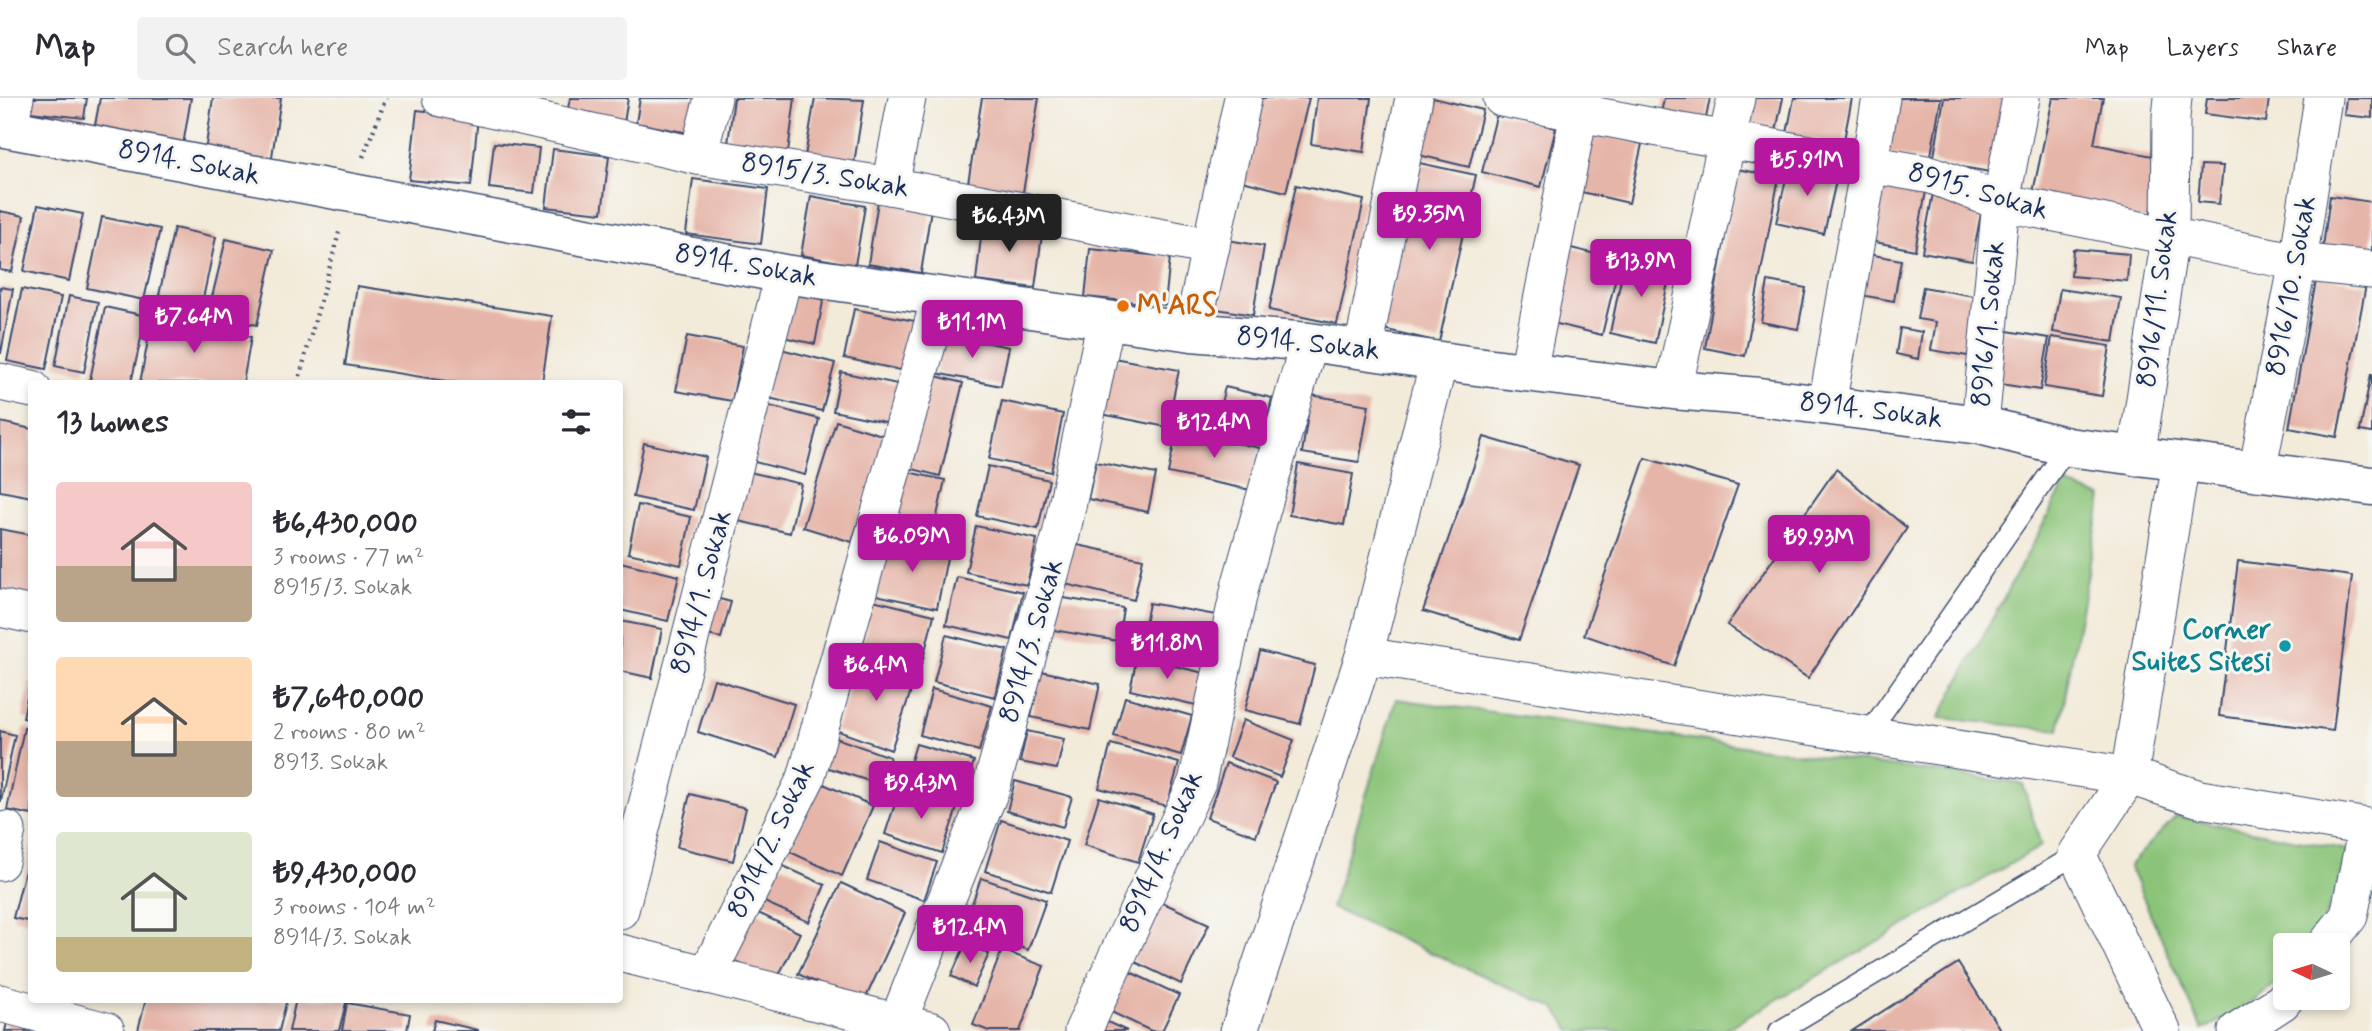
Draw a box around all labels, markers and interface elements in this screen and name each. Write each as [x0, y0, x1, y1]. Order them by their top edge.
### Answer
search box [137, 17, 627, 80]
text: Map [35, 26, 95, 70]
icon: search [161, 29, 199, 67]
text: Search here [217, 31, 348, 65]
text: Map [2085, 33, 2129, 64]
text: Layers [2167, 33, 2239, 64]
text: Share [2277, 33, 2337, 64]
street label: 8914. Sokak [115, 131, 263, 195]
pin: ₺5.91M [1750, 139, 1864, 198]
street label: 8915/3. Sokak [739, 144, 912, 208]
text: ₺5.91M [1770, 146, 1844, 176]
street label: 8915. Sokak [1903, 154, 2053, 230]
pin: ₺9.35M [1372, 192, 1486, 252]
street label: 8916/10. Sokak [2258, 193, 2326, 379]
pin: ₺6.43M [952, 194, 1066, 254]
text: ₺9.35M [1393, 200, 1465, 230]
text: ₺6.43M [972, 202, 1046, 232]
street label: 8916/11. Sokak [2129, 208, 2187, 390]
street label: 8914. Sokak [672, 235, 820, 297]
street label: 8916/1. Sokak [1963, 239, 2015, 409]
pin: ₺13.9M [1584, 240, 1698, 299]
text: ₺13.9M [1606, 247, 1676, 277]
place label: M'ARS [1137, 288, 1217, 325]
pin: ₺7.64M [137, 296, 251, 355]
marker: M'ARS [1115, 298, 1131, 314]
pin: ₺11.1M [915, 300, 1029, 360]
text: ₺7.64M [155, 303, 233, 333]
text: ₺11.1M [938, 308, 1006, 338]
street label: 8914. Sokak [1235, 318, 1382, 370]
street label: 8914. Sokak [1797, 384, 1945, 438]
pin: ₺12.4M [1157, 400, 1271, 460]
text: 13 homes [56, 403, 169, 442]
icon: filters [557, 403, 595, 441]
text: ₺12.4M [1177, 408, 1251, 438]
text: ₺6,430,000 [273, 504, 418, 543]
street label: 8914/1. Sokak [662, 506, 742, 678]
icon: home [112, 510, 196, 594]
pin: ₺6.09M [855, 514, 969, 574]
pin: ₺9.93M [1762, 516, 1876, 575]
text: ₺6.09M [874, 522, 950, 552]
text: ₺9.93M [1784, 523, 1854, 553]
text: 3 rooms · 77 m² [273, 543, 424, 573]
street label: 8914/3. Sokak [991, 555, 1073, 727]
text: 8915/3. Sokak [273, 573, 412, 603]
place label: Corner Suites Sitesi [2131, 612, 2271, 681]
pin: ₺11.8M [1110, 622, 1224, 681]
text: ₺11.8M [1131, 629, 1203, 659]
marker: Corner Suites Sitesi [2277, 638, 2293, 654]
pin: ₺6.4M [827, 644, 925, 703]
text: ₺6.4M [844, 651, 908, 681]
text: ₺7,640,000 [273, 679, 424, 718]
icon: home [112, 685, 196, 769]
text: 2 rooms · 80 m² [273, 718, 426, 748]
text: 8913. Sokak [273, 748, 388, 778]
street label: 8914/2. Sokak [719, 755, 825, 925]
pin: ₺9.43M [864, 762, 978, 821]
street label: 8914/4. Sokak [1111, 765, 1213, 939]
text: ₺9.43M [885, 769, 957, 799]
text: ₺9,430,000 [273, 854, 417, 893]
icon: home [112, 860, 196, 944]
text: 3 rooms · 104 m² [273, 893, 436, 923]
pin: ₺12.4M [913, 906, 1027, 965]
text: ₺12.4M [933, 913, 1007, 943]
text: 8914/3. Sokak [273, 923, 412, 953]
north arrow [2273, 933, 2350, 1010]
map controls [2273, 933, 2350, 1010]

